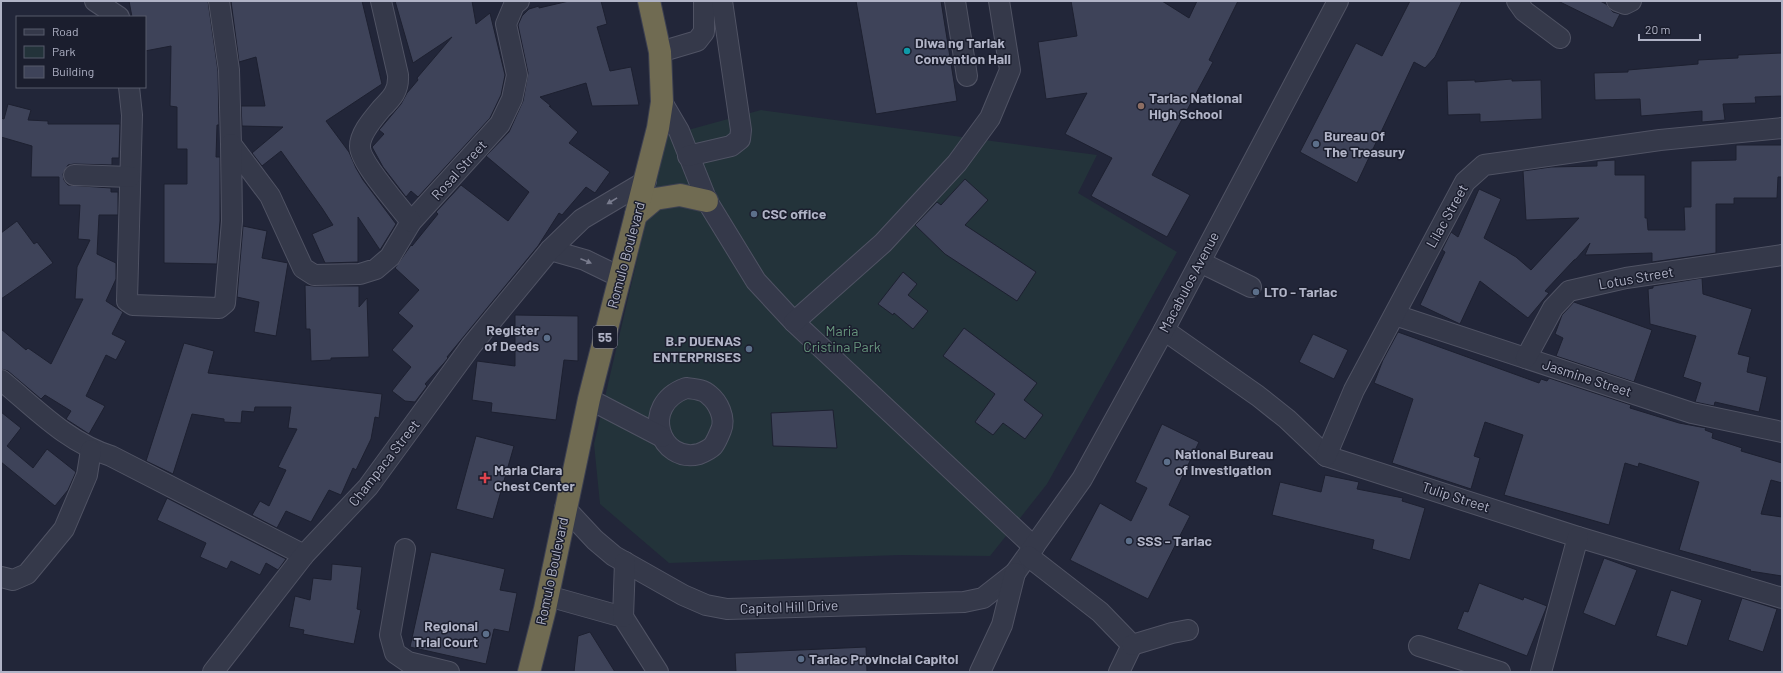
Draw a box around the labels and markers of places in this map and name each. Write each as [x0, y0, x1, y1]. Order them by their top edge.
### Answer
place label: Diwa ng Tarlak Convention Hall [915, 34, 1011, 67]
marker: Diwa ng Tarlak Convention Hall [902, 46, 912, 56]
place label: Tarlac National High School [1149, 89, 1242, 122]
marker: Tarlac National High School [1136, 101, 1146, 111]
place label: Bureau Of The Treasury [1324, 127, 1405, 160]
marker: Bureau Of The Treasury [1311, 139, 1321, 149]
place label: CSC office [762, 205, 827, 222]
marker: CSC office [749, 209, 759, 219]
place label: LTO - Tarlac [1264, 283, 1338, 300]
marker: LTO - Tarlac [1251, 287, 1261, 297]
place label: Register of Deeds [484, 321, 540, 354]
place label: B.P DUENAS ENTERPRISES [653, 332, 741, 365]
marker: Register of Deeds [542, 333, 552, 343]
marker: B.P DUENAS ENTERPRISES [744, 344, 754, 354]
place label: National Bureau of Investigation [1175, 445, 1274, 478]
marker: National Bureau of Investigation [1162, 457, 1172, 467]
place label: Maria Clara Chest Center [494, 461, 575, 494]
marker: Maria Clara Chest Center [479, 472, 491, 484]
place label: SSS - Tarlac [1137, 532, 1213, 549]
marker: SSS - Tarlac [1124, 536, 1134, 546]
place label: Regional Trial Court [413, 617, 478, 650]
marker: Regional Trial Court [481, 629, 491, 639]
place label: Tarlac Provincial Capitol [809, 650, 959, 667]
marker: Tarlac Provincial Capitol [796, 654, 806, 664]

